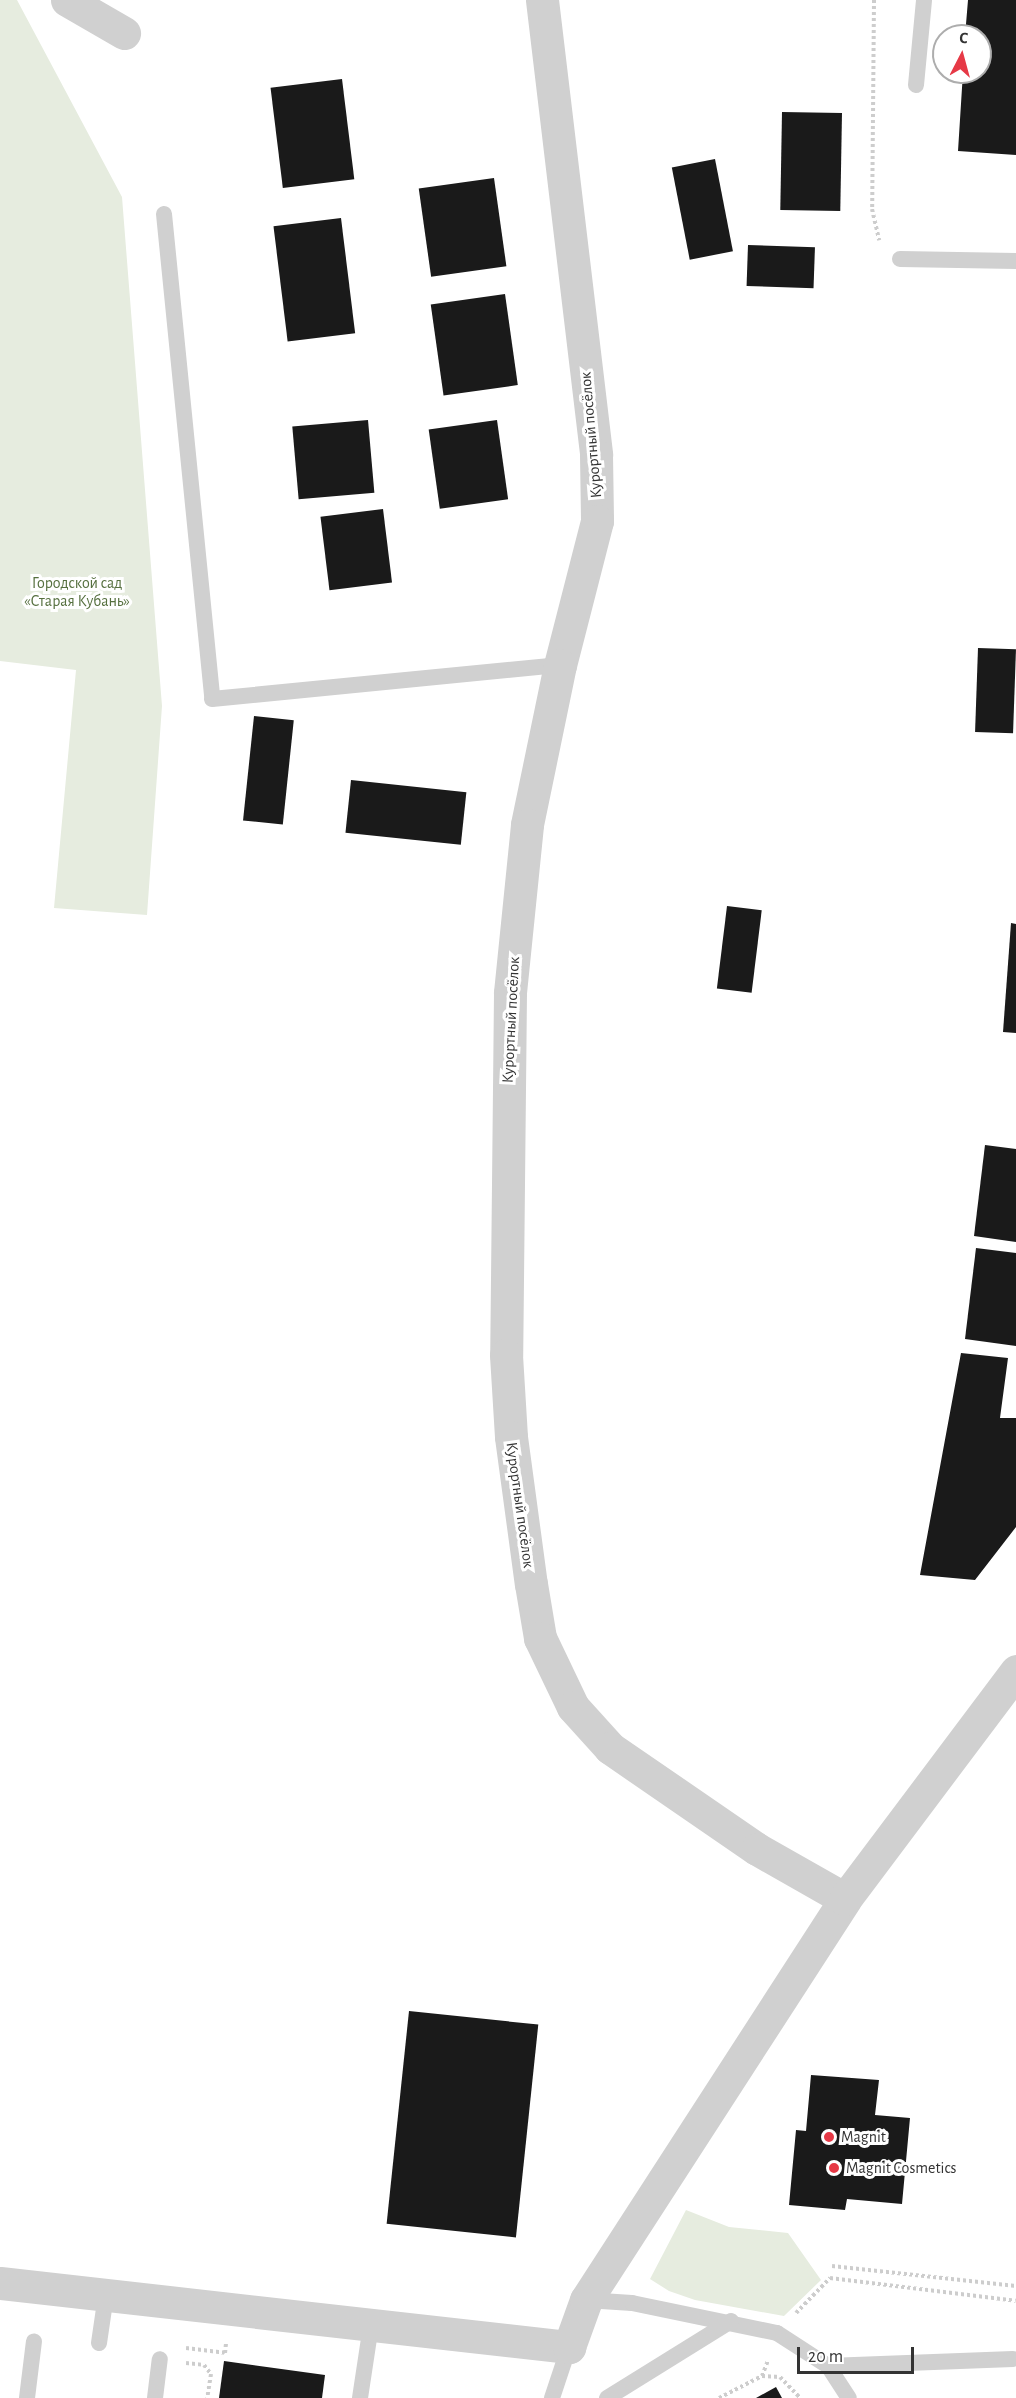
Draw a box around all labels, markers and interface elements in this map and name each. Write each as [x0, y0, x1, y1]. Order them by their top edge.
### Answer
north arrow [932, 24, 992, 84]
text: С [958, 30, 969, 47]
street label: Курортный посёлок [576, 371, 606, 499]
park label: Городской сад «Старая Кубань» [24, 573, 130, 611]
street label: Курортный посёлок [498, 956, 524, 1084]
street label: Курортный посёлок [502, 1441, 538, 1569]
place label: Magnit [841, 2127, 886, 2147]
marker: Magnit [822, 2130, 836, 2144]
place label: Magnit Cosmetics [846, 2158, 957, 2178]
marker: Magnit Cosmetics [827, 2161, 841, 2175]
scale bar [800, 2335, 917, 2373]
text: 20 m [808, 2348, 843, 2366]

